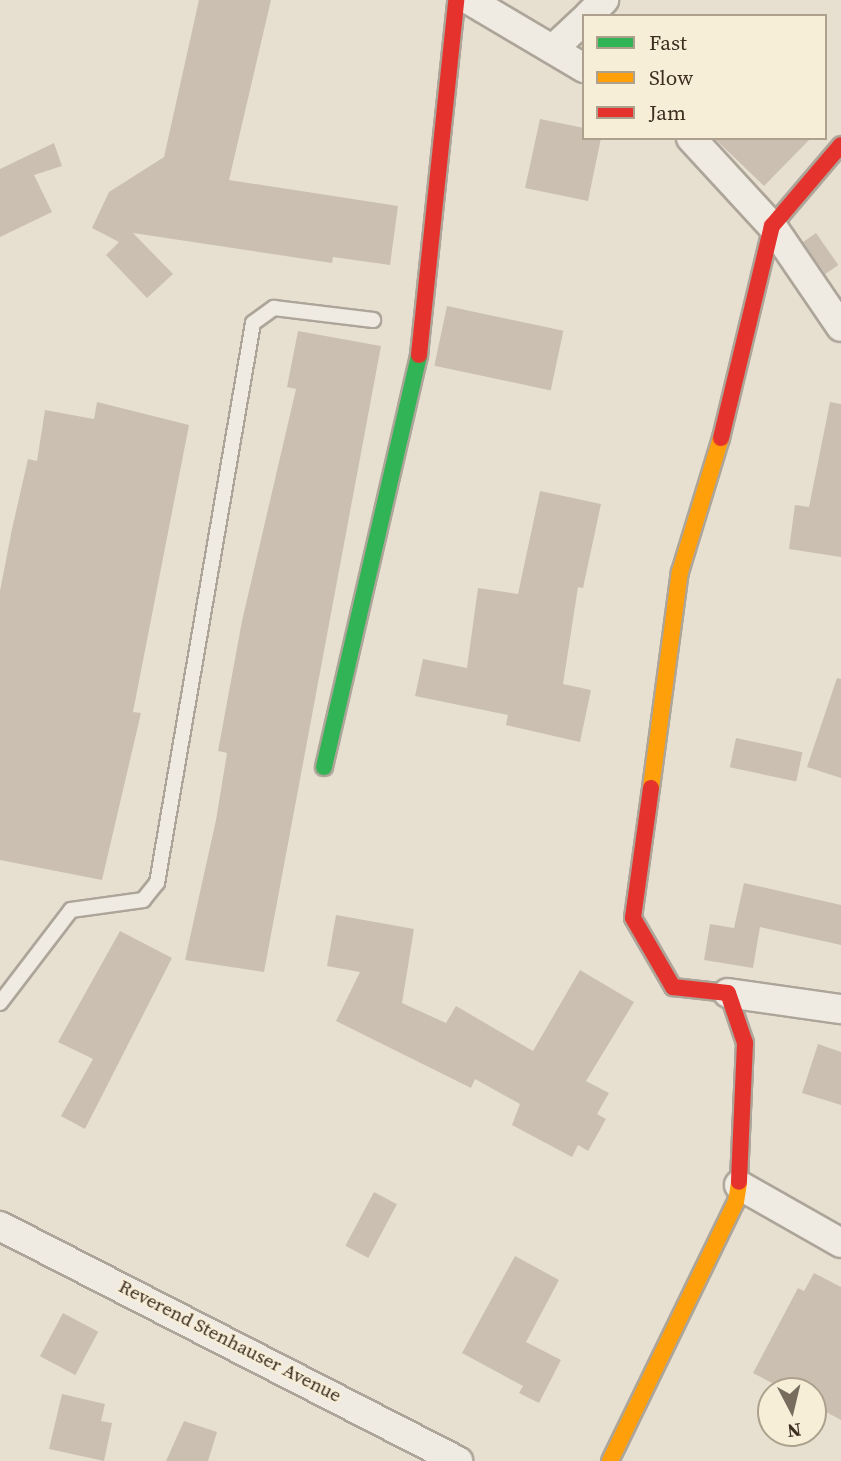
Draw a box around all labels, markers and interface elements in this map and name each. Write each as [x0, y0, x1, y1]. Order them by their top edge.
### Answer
legend [582, 14, 827, 140]
text: Fast [649, 28, 687, 57]
text: Slow [649, 63, 693, 92]
text: Jam [649, 98, 686, 127]
street label: Reverend Stenhauser Avenue [115, 1275, 345, 1407]
north arrow [757, 1377, 827, 1447]
text: N [786, 1417, 803, 1445]

